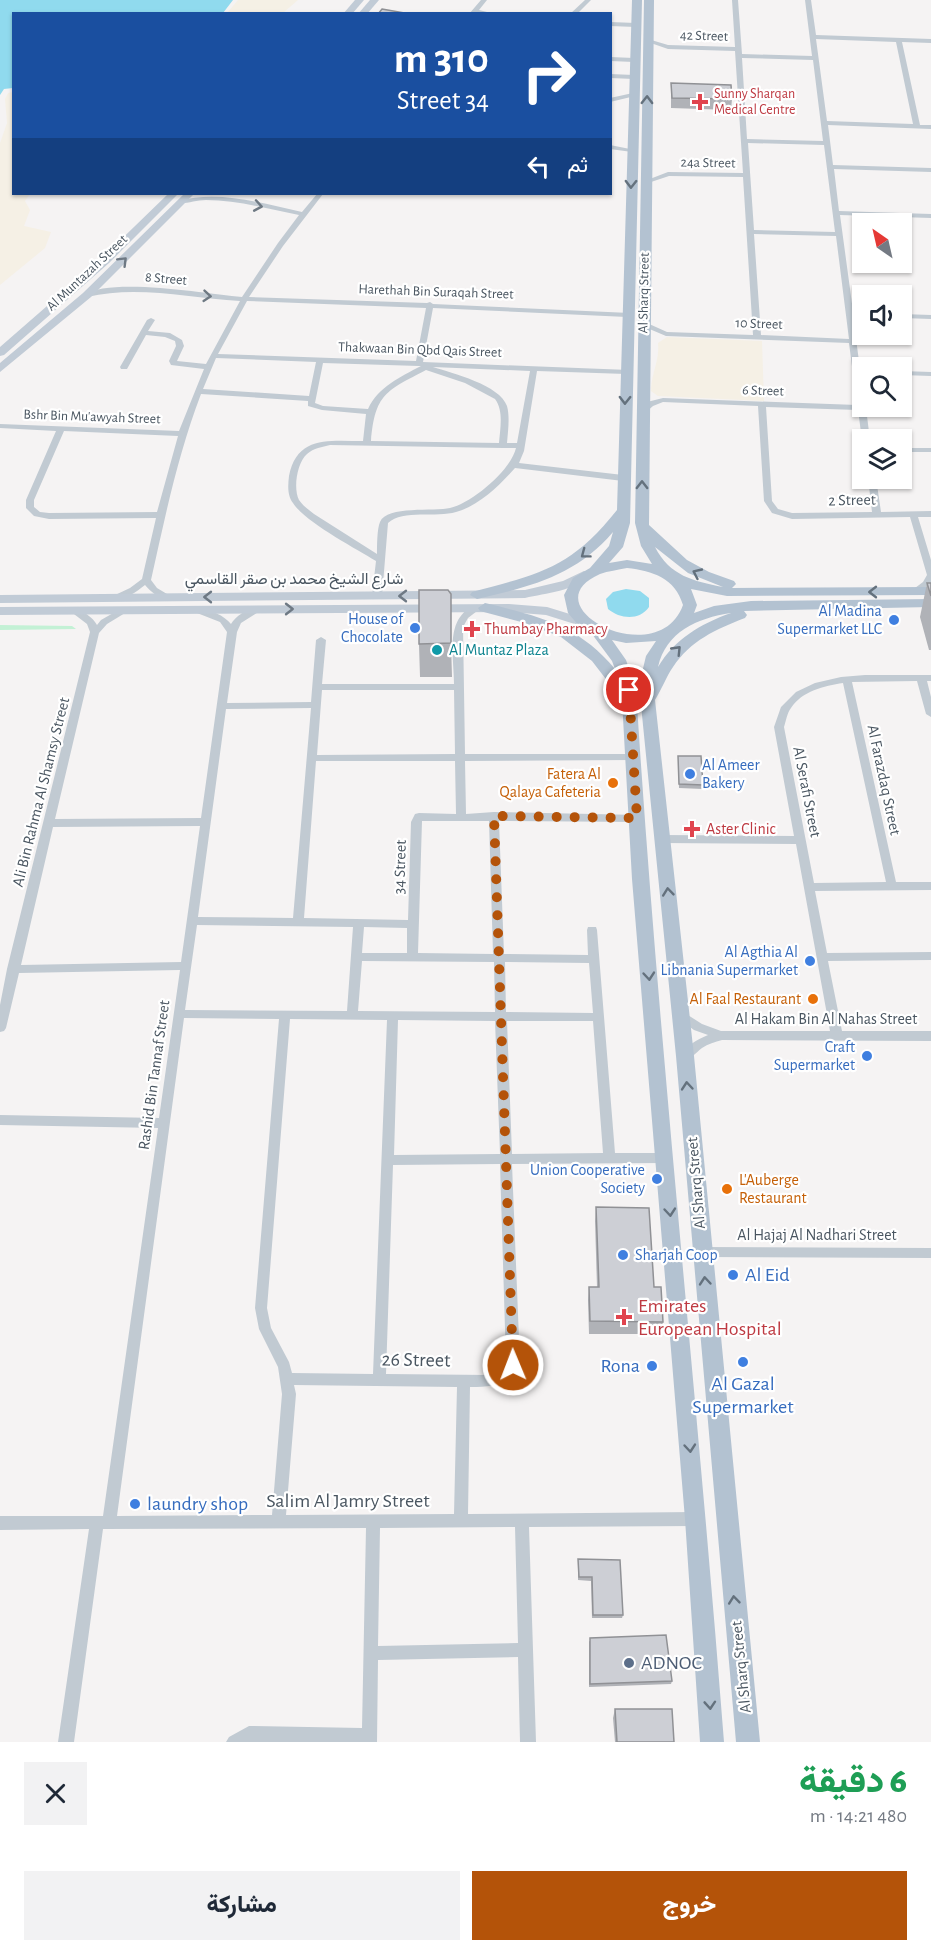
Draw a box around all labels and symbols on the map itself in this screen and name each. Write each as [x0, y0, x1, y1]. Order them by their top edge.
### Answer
street label: 42 Street [680, 28, 729, 44]
place label: Sunny Sharqan Medical Centre [714, 87, 795, 117]
marker: Sunny Sharqan Medical Centre [691, 93, 709, 111]
one-way arrow [641, 96, 653, 105]
street label: 24a Street [680, 156, 736, 170]
one-way arrow [624, 180, 637, 189]
one-way arrow [253, 199, 263, 212]
north arrow [852, 213, 912, 273]
street label: Al Muntazah Street [44, 232, 130, 314]
street label: Al Sharq Street [636, 252, 652, 334]
one-way arrow [116, 257, 126, 268]
street label: 8 Street [145, 270, 188, 288]
street label: Harethah Bin Suraqah Street [358, 282, 514, 302]
one-way arrow [203, 290, 212, 303]
street label: 10 Street [735, 316, 783, 332]
street label: Thakwaan Bin Qbd Qais Street [338, 340, 503, 360]
street label: 6 Street [742, 383, 785, 399]
one-way arrow [619, 396, 631, 405]
street label: Bshr Bin Mu'awyah Street [23, 408, 161, 426]
one-way arrow [636, 480, 648, 489]
street label: 2 Street [828, 492, 876, 508]
one-way arrow [580, 547, 591, 558]
one-way arrow [693, 568, 704, 580]
street label: شارع الشيخ محمد بن صقر القاسمي [185, 571, 403, 592]
one-way arrow [868, 585, 877, 598]
one-way arrow [399, 590, 408, 602]
one-way arrow [204, 591, 213, 603]
one-way arrow [285, 603, 294, 615]
place label: Al Madina Supermarket LLC [777, 603, 882, 637]
place label: House of Chocolate [341, 611, 404, 645]
marker: Al Madina Supermarket LLC [887, 613, 901, 627]
marker: House of Chocolate [408, 621, 422, 635]
place label: Thumbay Pharmacy [484, 621, 608, 638]
marker: Thumbay Pharmacy [465, 622, 479, 636]
place label: Al Muntaz Plaza [449, 642, 549, 658]
marker: Al Muntaz Plaza [430, 643, 444, 657]
one-way arrow [670, 646, 681, 657]
pin [603, 664, 654, 715]
street label: Ali Bin Rahma Al Shamsy Street [10, 696, 73, 889]
street label: Al Farazdaq Street [864, 723, 904, 837]
street label: Al Serafi Street [790, 745, 824, 839]
place label: Al Ameer Bakery [702, 757, 760, 792]
place label: Fatera Al Qalaya Cafeteria [499, 766, 601, 801]
marker: Al Ameer Bakery [683, 767, 697, 781]
marker: Fatera Al Qalaya Cafeteria [606, 776, 620, 790]
marker: Aster Clinic [683, 820, 701, 838]
place label: Aster Clinic [706, 821, 776, 837]
street label: 34 Street [391, 839, 409, 895]
one-way arrow [662, 888, 675, 897]
place label: Al Agthia Al Libnania Supermarket [661, 944, 798, 978]
marker: Al Agthia Al Libnania Supermarket [803, 954, 817, 968]
one-way arrow [642, 971, 655, 980]
place label: Al Faal Restaurant [690, 991, 801, 1007]
marker: Al Faal Restaurant [806, 992, 820, 1006]
street label: Rashid Bin Tannaf Street [136, 999, 172, 1151]
street label: Al Hakam Bin Al Nahas Street [735, 1011, 917, 1027]
place label: Craft Supermarket [774, 1039, 855, 1073]
marker: Craft Supermarket [860, 1049, 874, 1063]
one-way arrow [681, 1082, 694, 1091]
street label: Al Sharq Street [684, 1136, 708, 1230]
place label: Union Cooperative Society [530, 1162, 645, 1197]
marker: Union Cooperative Society [650, 1172, 664, 1186]
place label: L'Auberge Restaurant [739, 1172, 807, 1206]
marker: L'Auberge Restaurant [720, 1182, 734, 1196]
one-way arrow [663, 1207, 676, 1216]
street label: Al Hajaj Al Nadhari Street [737, 1227, 897, 1244]
place label: Sharjah Coop [635, 1247, 718, 1264]
marker: Sharjah Coop [616, 1248, 630, 1262]
place label: Al Eid [745, 1265, 790, 1285]
marker: Al Eid [726, 1268, 740, 1282]
one-way arrow [699, 1276, 712, 1285]
place label: Emirates European Hospital [638, 1296, 782, 1339]
marker: Emirates European Hospital [615, 1308, 633, 1326]
position arrow [481, 1333, 545, 1397]
street label: 26 Street [381, 1349, 451, 1371]
marker: Al Gazal Supermarket [736, 1355, 750, 1369]
place label: Rona [600, 1356, 640, 1376]
marker: Rona [645, 1359, 659, 1373]
place label: Al Gazal Supermarket [692, 1374, 794, 1417]
one-way arrow [683, 1443, 696, 1453]
street label: Salim Al Jamry Street [266, 1491, 430, 1511]
place label: laundry shop [147, 1494, 248, 1514]
marker: laundry shop [128, 1497, 142, 1511]
one-way arrow [729, 1596, 741, 1605]
street label: Al Sharq Street [728, 1620, 754, 1714]
place label: ADNOC [641, 1653, 702, 1673]
marker: ADNOC [622, 1656, 636, 1670]
one-way arrow [703, 1701, 716, 1710]

